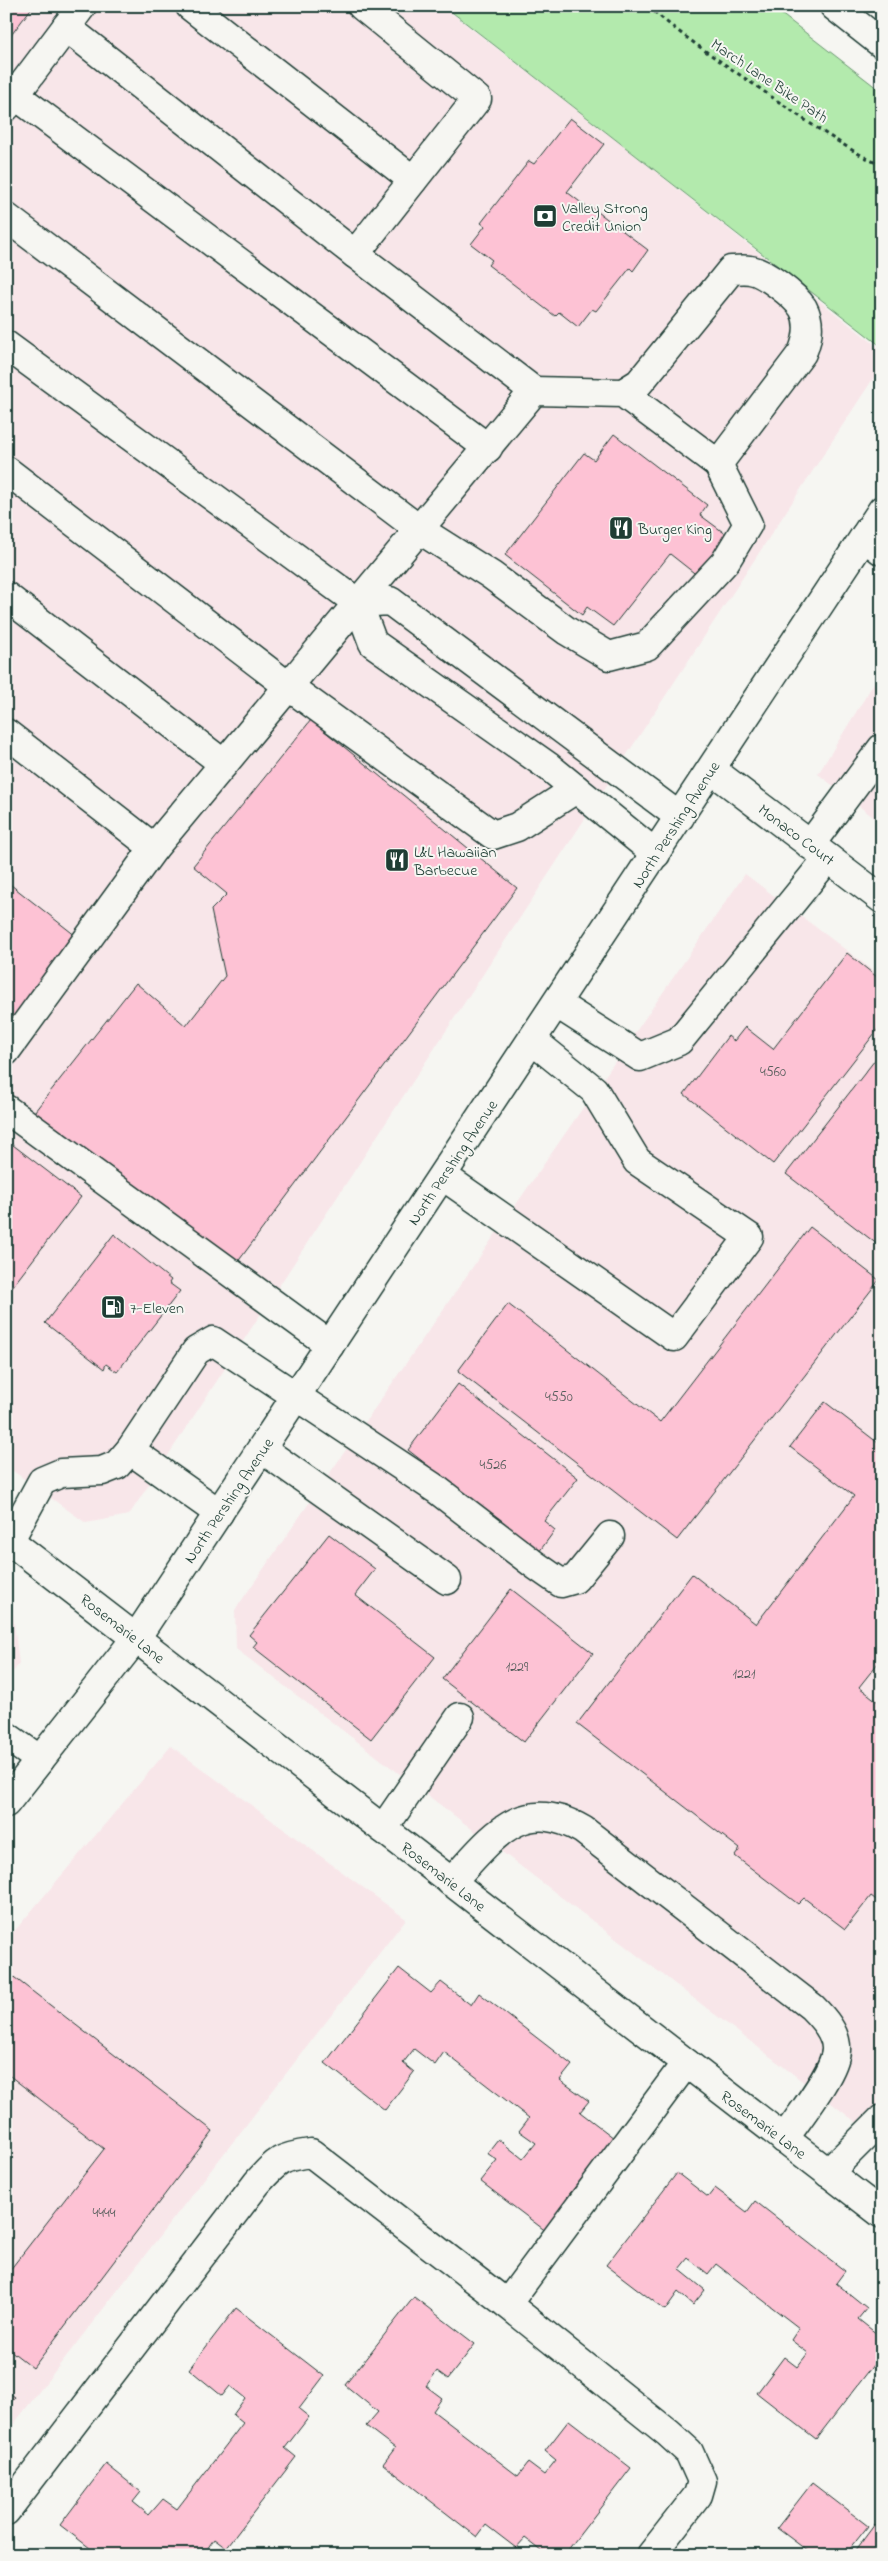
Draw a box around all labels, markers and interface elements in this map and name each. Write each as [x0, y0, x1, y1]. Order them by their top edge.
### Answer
street label: March Lane Bike Path [705, 33, 833, 130]
place label: Valley Strong Credit Union [561, 197, 648, 239]
bank icon: Valley Strong Credit Union [532, 203, 558, 229]
restaurant icon: Burger King [608, 515, 634, 541]
place label: Burger King [637, 518, 712, 542]
street label: North Pershing Avenue [627, 756, 727, 893]
street label: Monaco Court [752, 799, 840, 873]
place label: L&L Hawaiian Barbecue [413, 841, 497, 883]
restaurant icon: L&L Hawaiian Barbecue [384, 847, 410, 873]
house number: 4560 [760, 1062, 786, 1083]
street label: North Pershing Avenue [403, 1095, 505, 1231]
fuel station icon: 7-Eleven [100, 1294, 126, 1320]
place label: 7-Eleven [130, 1297, 184, 1321]
house number: 4550 [545, 1387, 573, 1408]
street label: North Pershing Avenue [179, 1433, 281, 1569]
house number: 4526 [480, 1455, 506, 1476]
street label: Rosemarie Lane [74, 1589, 170, 1671]
house number: 1229 [506, 1657, 529, 1678]
house number: 1221 [733, 1664, 756, 1685]
street label: Rosemarie Lane [395, 1837, 491, 1919]
street label: Rosemarie Lane [715, 2085, 811, 2166]
house number: 4444 [92, 2203, 116, 2224]

